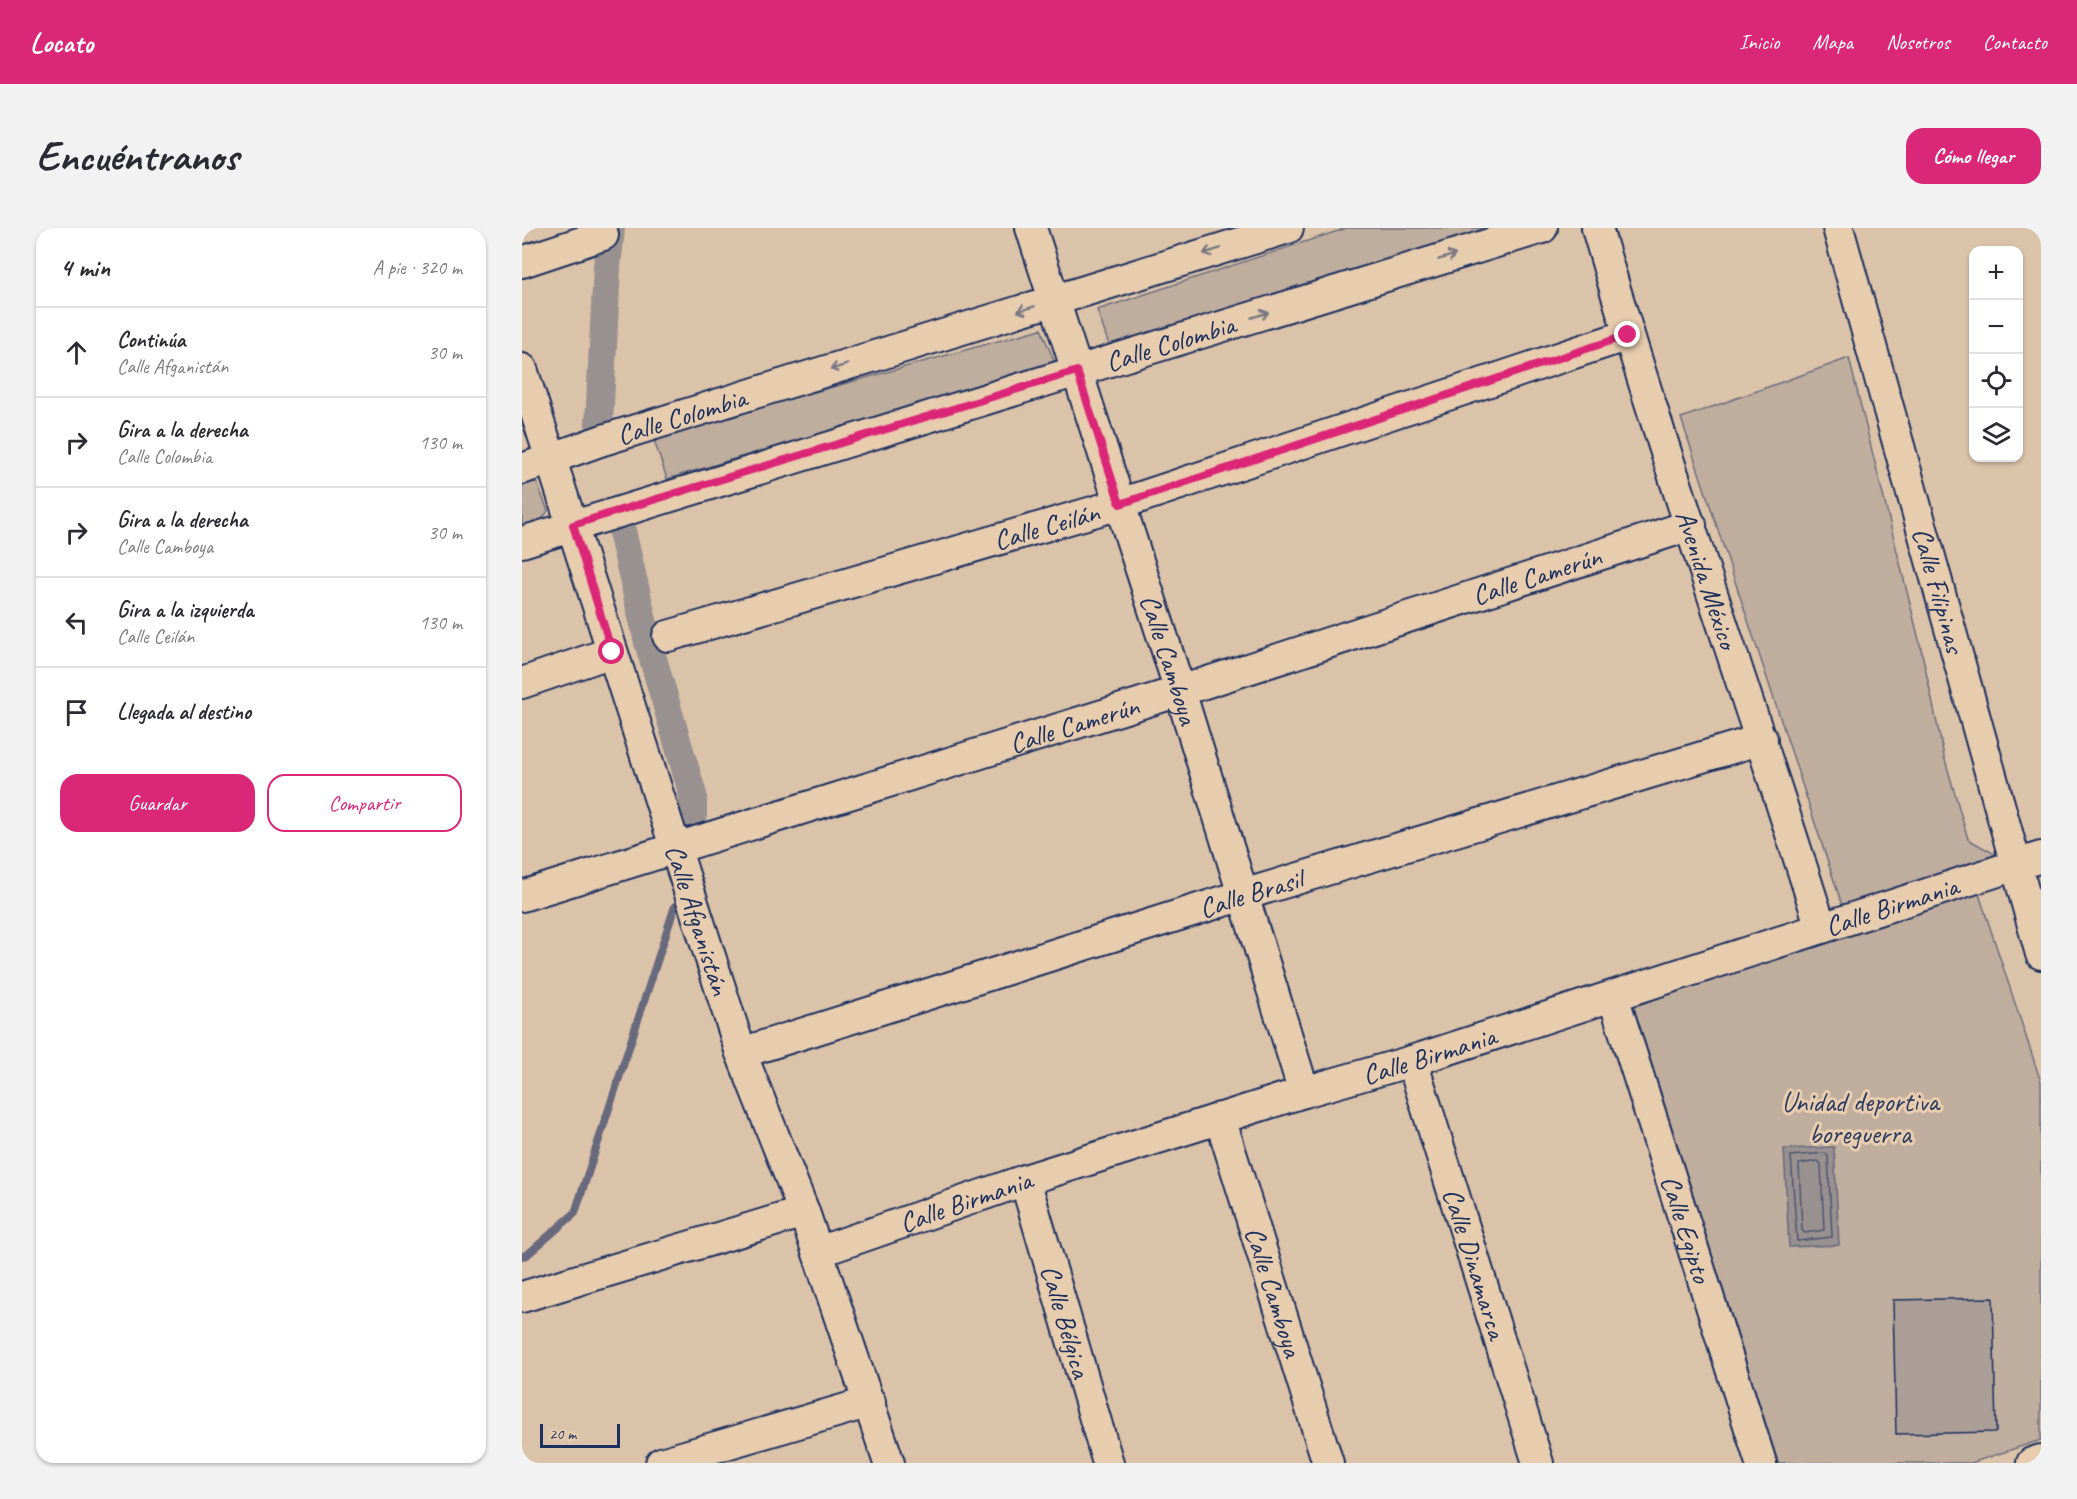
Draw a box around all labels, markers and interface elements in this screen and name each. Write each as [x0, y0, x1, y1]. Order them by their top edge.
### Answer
text: Locato [30, 25, 93, 60]
text: Inicio [1739, 29, 1779, 55]
text: Mapa [1812, 29, 1853, 55]
text: Nosotros [1886, 29, 1950, 55]
text: Contacto [1983, 29, 2047, 55]
button: Cómo llegar [1906, 128, 2041, 184]
text: Encuéntranos [36, 130, 238, 183]
map controls [1969, 246, 2023, 462]
button: + [1969, 246, 2023, 300]
one-way arrow [1203, 247, 1222, 258]
text: 4 min [60, 251, 110, 284]
one-way arrow [1437, 251, 1456, 262]
text: A pie · 320 m [373, 255, 462, 280]
button: − [1969, 300, 2023, 354]
one-way arrow [1016, 304, 1035, 315]
street label: Calle Colombia [1101, 305, 1241, 379]
one-way arrow [1250, 308, 1269, 319]
route end [1614, 321, 1640, 347]
text: Continúa [117, 326, 185, 354]
icon: ahead [60, 336, 93, 369]
text: 30 m [428, 340, 462, 365]
text: Calle Afganistán [117, 354, 228, 379]
button: locate [1969, 354, 2023, 408]
one-way arrow [830, 362, 849, 373]
street label: Calle Colombia [612, 379, 753, 452]
button: layers [1969, 408, 2023, 462]
text: Gira a la derecha [117, 416, 248, 444]
icon: right [60, 426, 93, 459]
text: 130 m [419, 430, 462, 455]
text: Calle Colombia [117, 444, 212, 469]
street label: Calle Ceilán [989, 493, 1104, 558]
street label: Avenida México [1668, 505, 1747, 656]
text: Gira a la derecha [117, 506, 248, 534]
icon: right [60, 516, 93, 549]
text: 30 m [428, 520, 462, 545]
street label: Calle Filipinas [1905, 523, 1974, 659]
text: Calle Camboya [117, 534, 213, 559]
street label: Calle Camerún [1467, 537, 1607, 612]
street label: Calle Camboya [1133, 590, 1207, 730]
text: Gira a la izquierda [117, 596, 254, 624]
icon: left [60, 606, 93, 639]
text: 130 m [419, 610, 462, 635]
text: Calle Ceilán [117, 624, 194, 649]
route start [598, 638, 624, 664]
street label: Calle Camerún [1005, 687, 1144, 761]
icon: arrive [60, 696, 93, 729]
text: Llegada al destino [117, 698, 251, 726]
button: Guardar [60, 774, 255, 832]
button: Compartir [267, 774, 462, 832]
street label: Calle Afganistán [658, 840, 739, 1000]
street label: Calle Brasil [1194, 859, 1311, 925]
street label: Calle Birmania [1820, 867, 1965, 943]
street label: Calle Birmania [1358, 1017, 1502, 1092]
park label: Unidad deportiva boreguerra [1781, 1084, 1941, 1151]
street label: Calle Birmania [895, 1161, 1039, 1240]
street label: Calle Egipto [1653, 1171, 1721, 1289]
street label: Calle Dinamarca [1435, 1184, 1516, 1345]
street label: Calle Camboya [1238, 1222, 1312, 1363]
street label: Calle Bélgica [1033, 1261, 1100, 1383]
scale bar [540, 1421, 620, 1448]
text: 20 m [549, 1424, 576, 1444]

